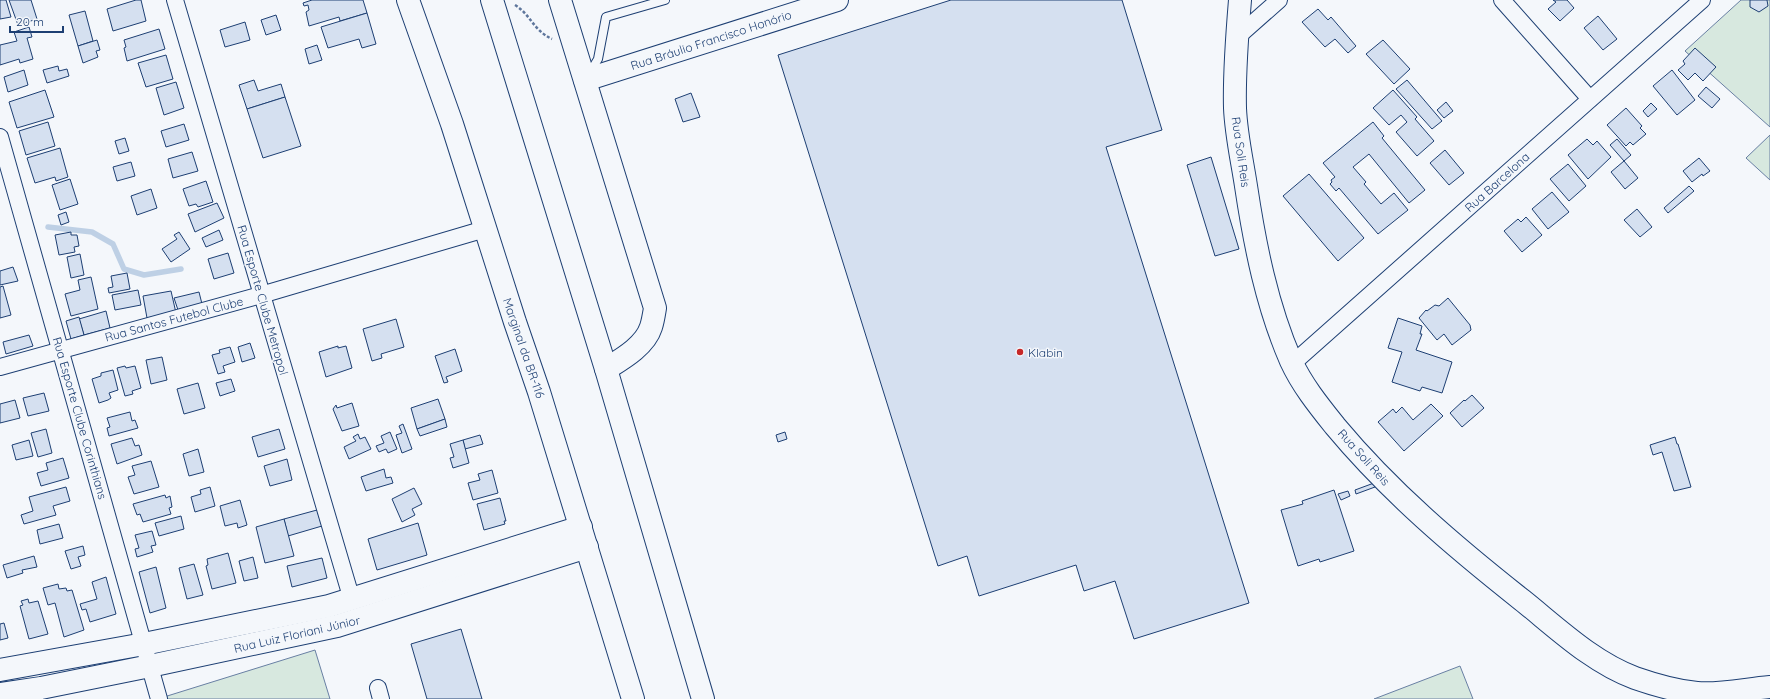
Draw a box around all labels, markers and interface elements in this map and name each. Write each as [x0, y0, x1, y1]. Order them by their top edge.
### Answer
street label: Rua Bráulio Francisco Honório [629, 7, 793, 73]
scale bar [10, 8, 63, 34]
text: 20 m [16, 14, 44, 29]
street label: Rua Soli Reis [1229, 116, 1253, 188]
street label: Rua Barcelona [1462, 149, 1532, 215]
street label: Rua Esporte Clube Metropol [234, 223, 292, 377]
street label: Rua Santos Futebol Clube [103, 293, 245, 345]
street label: Marginal da BR-116 [500, 296, 548, 401]
street label: Rua Esporte Clube Corinthians [50, 335, 110, 501]
place label: Klabin [1028, 345, 1063, 360]
marker: Klabin [1015, 347, 1025, 357]
street label: Rua Soli Reis [1335, 426, 1394, 489]
street label: Rua Luiz Floriani Júnior [232, 612, 362, 656]

